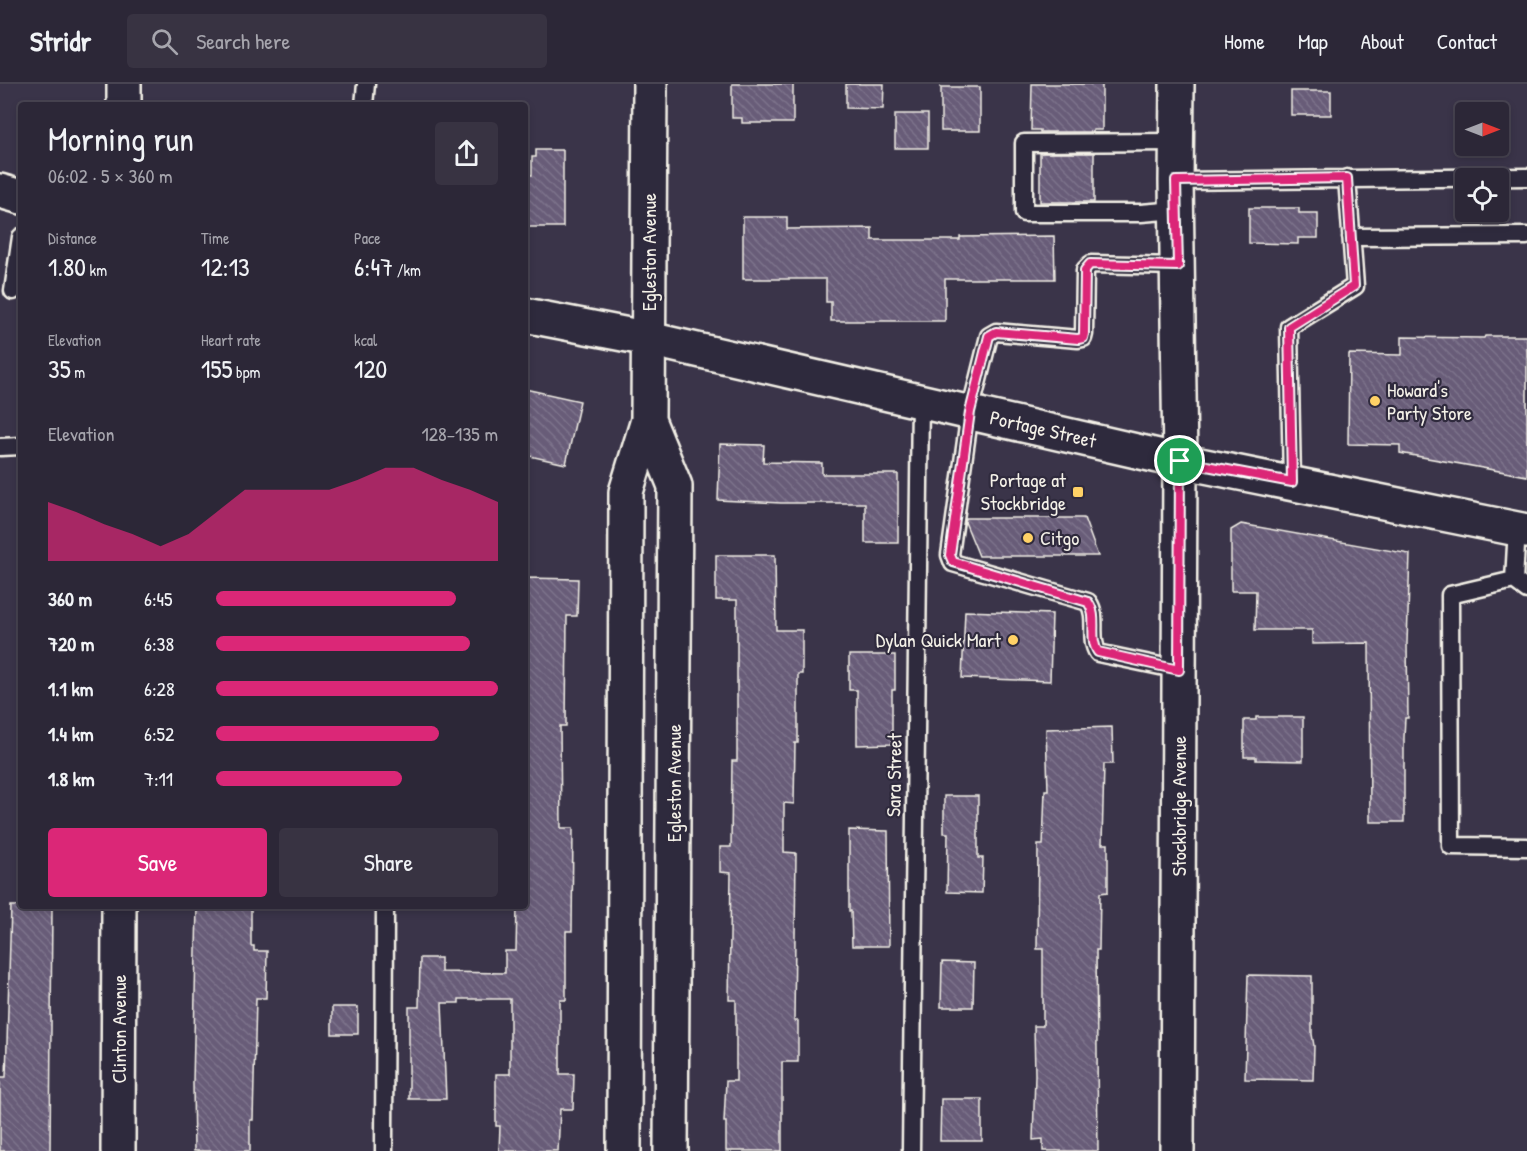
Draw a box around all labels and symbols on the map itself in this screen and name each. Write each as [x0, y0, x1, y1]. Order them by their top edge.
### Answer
north arrow [1455, 102, 1509, 156]
street label: Egleston Avenue [635, 193, 662, 311]
place label: Howard's Party Store [1387, 376, 1472, 426]
marker: Howard's Party Store [1368, 394, 1382, 408]
street label: Portage Street [987, 403, 1100, 454]
pin [1154, 435, 1205, 486]
place label: Portage at Stockbridge [981, 466, 1067, 516]
marker: Portage at Stockbridge [1071, 485, 1085, 499]
place label: Citgo [1040, 524, 1079, 551]
marker: Citgo [1021, 531, 1035, 545]
place label: Dylan Quick Mart [876, 626, 1002, 653]
marker: Dylan Quick Mart [1006, 633, 1020, 647]
street label: Egleston Avenue [660, 724, 687, 842]
street label: Sara Street [879, 732, 908, 817]
street label: Stockbridge Avenue [1165, 736, 1192, 876]
street label: Clinton Avenue [105, 974, 132, 1084]

